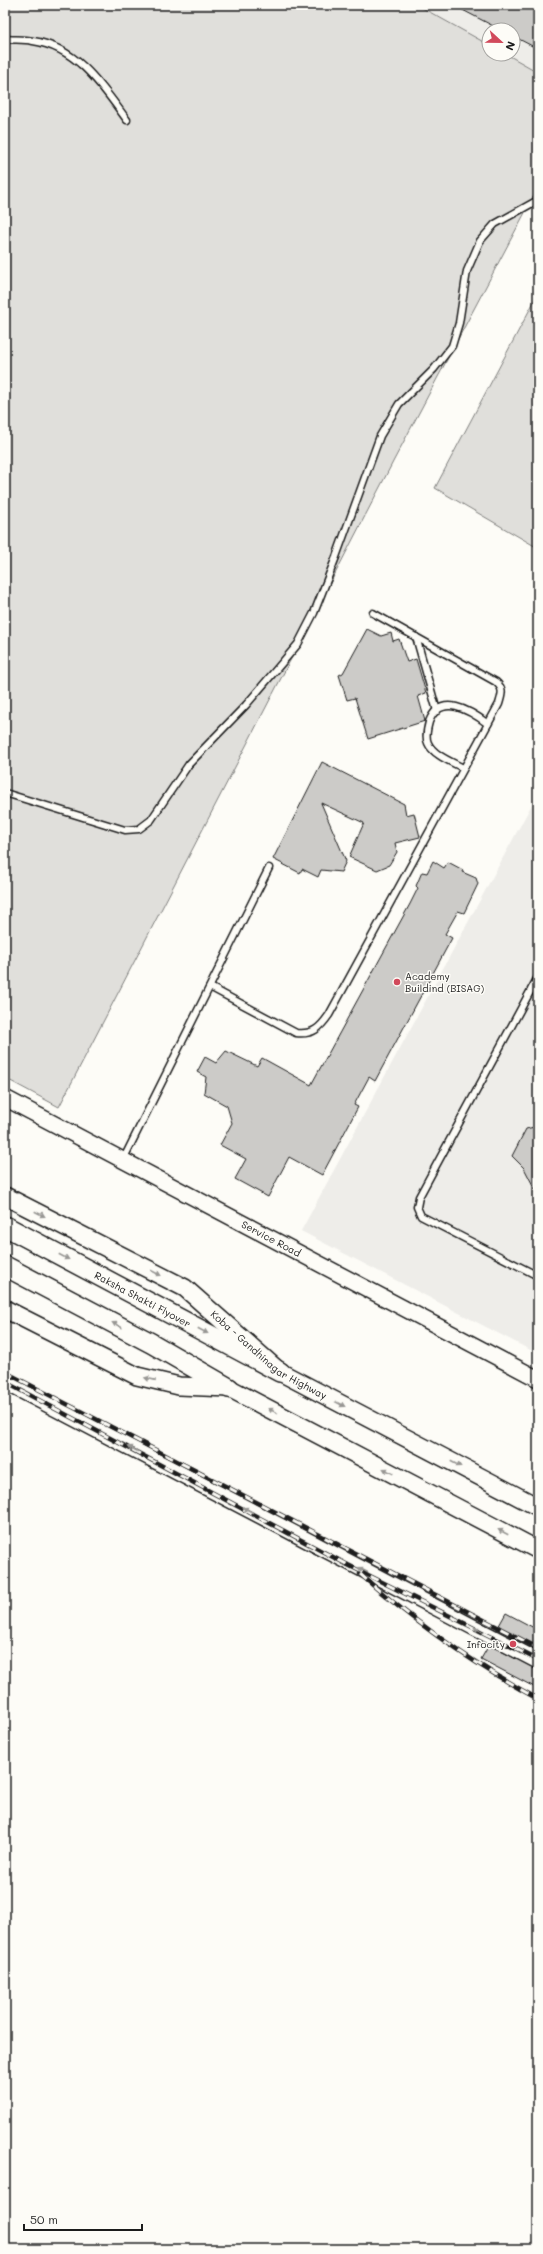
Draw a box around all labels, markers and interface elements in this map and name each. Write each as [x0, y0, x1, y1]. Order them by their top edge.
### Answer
north arrow [481, 22, 521, 62]
text: N [502, 39, 519, 53]
place label: Academy Buildind (BISAG) [405, 969, 484, 995]
marker: Academy Buildind (BISAG) [392, 977, 402, 987]
one-way arrow [34, 1211, 46, 1217]
street label: Service Road [239, 1217, 303, 1260]
one-way arrow [58, 1254, 70, 1261]
street label: Raksha Shakti Flyover [92, 1268, 193, 1330]
one-way arrow [150, 1270, 161, 1276]
street label: Koba - Gandhinagar Highway [208, 1307, 330, 1402]
one-way arrow [111, 1322, 122, 1328]
one-way arrow [197, 1328, 209, 1334]
one-way arrow [144, 1375, 156, 1381]
one-way arrow [335, 1400, 346, 1407]
one-way arrow [267, 1408, 279, 1414]
one-way arrow [127, 1446, 139, 1452]
one-way arrow [450, 1461, 461, 1467]
one-way arrow [383, 1468, 394, 1475]
one-way arrow [242, 1506, 254, 1513]
one-way arrow [498, 1528, 509, 1535]
one-way arrow [358, 1567, 369, 1573]
one-way arrow [473, 1627, 484, 1633]
place label: Infocity [467, 1637, 505, 1651]
marker: Infocity [508, 1639, 518, 1649]
scale bar [24, 2206, 142, 2232]
text: 50 m [30, 2211, 58, 2227]

